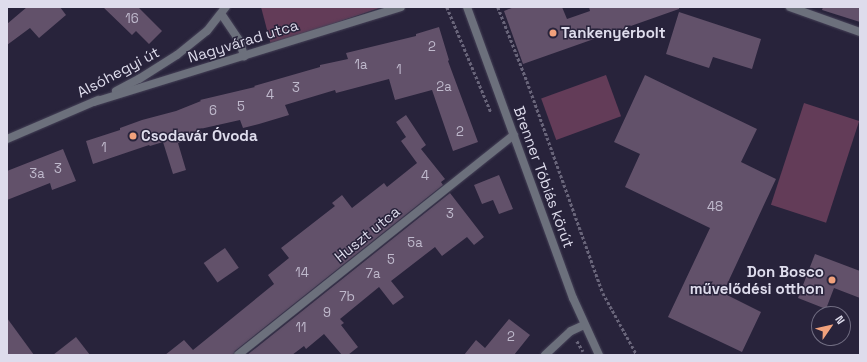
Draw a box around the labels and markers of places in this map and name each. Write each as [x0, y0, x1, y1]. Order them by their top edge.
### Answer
place label: Tankenyérbolt [561, 24, 666, 42]
marker: Tankenyérbolt [548, 28, 558, 38]
place label: Csodavár Óvoda [141, 127, 258, 145]
marker: Csodavár Óvoda [128, 131, 138, 141]
place label: Don Bosco művelődési otthon [690, 262, 824, 297]
marker: Don Bosco művelődési otthon [827, 275, 837, 285]

